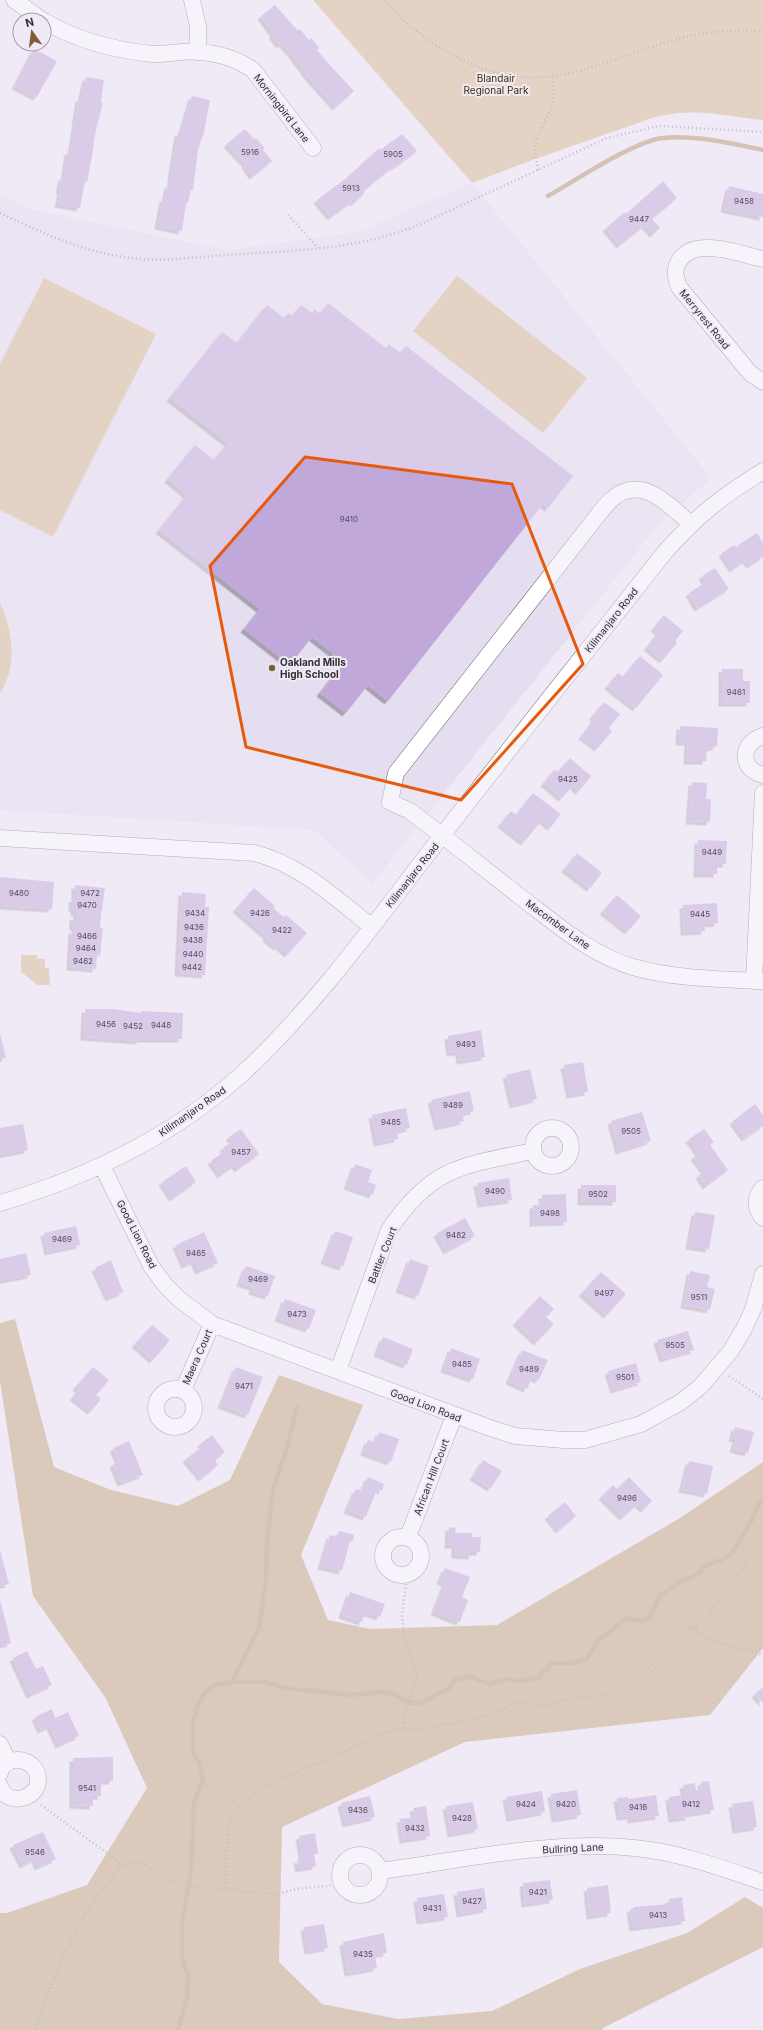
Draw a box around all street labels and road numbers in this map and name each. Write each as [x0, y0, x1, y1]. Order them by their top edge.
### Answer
street label: Morningbird Lane [252, 71, 313, 145]
street label: Merryrest Road [677, 287, 733, 351]
street label: Kilimanjaro Road [582, 585, 640, 655]
street label: Kilimanjaro Road [383, 840, 441, 910]
street label: Macomber Lane [523, 897, 593, 951]
street label: Kilimanjaro Road [156, 1083, 228, 1139]
street label: Good Lion Road [115, 1198, 159, 1270]
street label: Battler Court [365, 1224, 399, 1285]
street label: Maera Court [180, 1327, 215, 1386]
street label: Good Lion Road [389, 1386, 463, 1424]
street label: African Hill Court [411, 1436, 451, 1517]
street label: Bullring Lane [542, 1840, 604, 1856]

